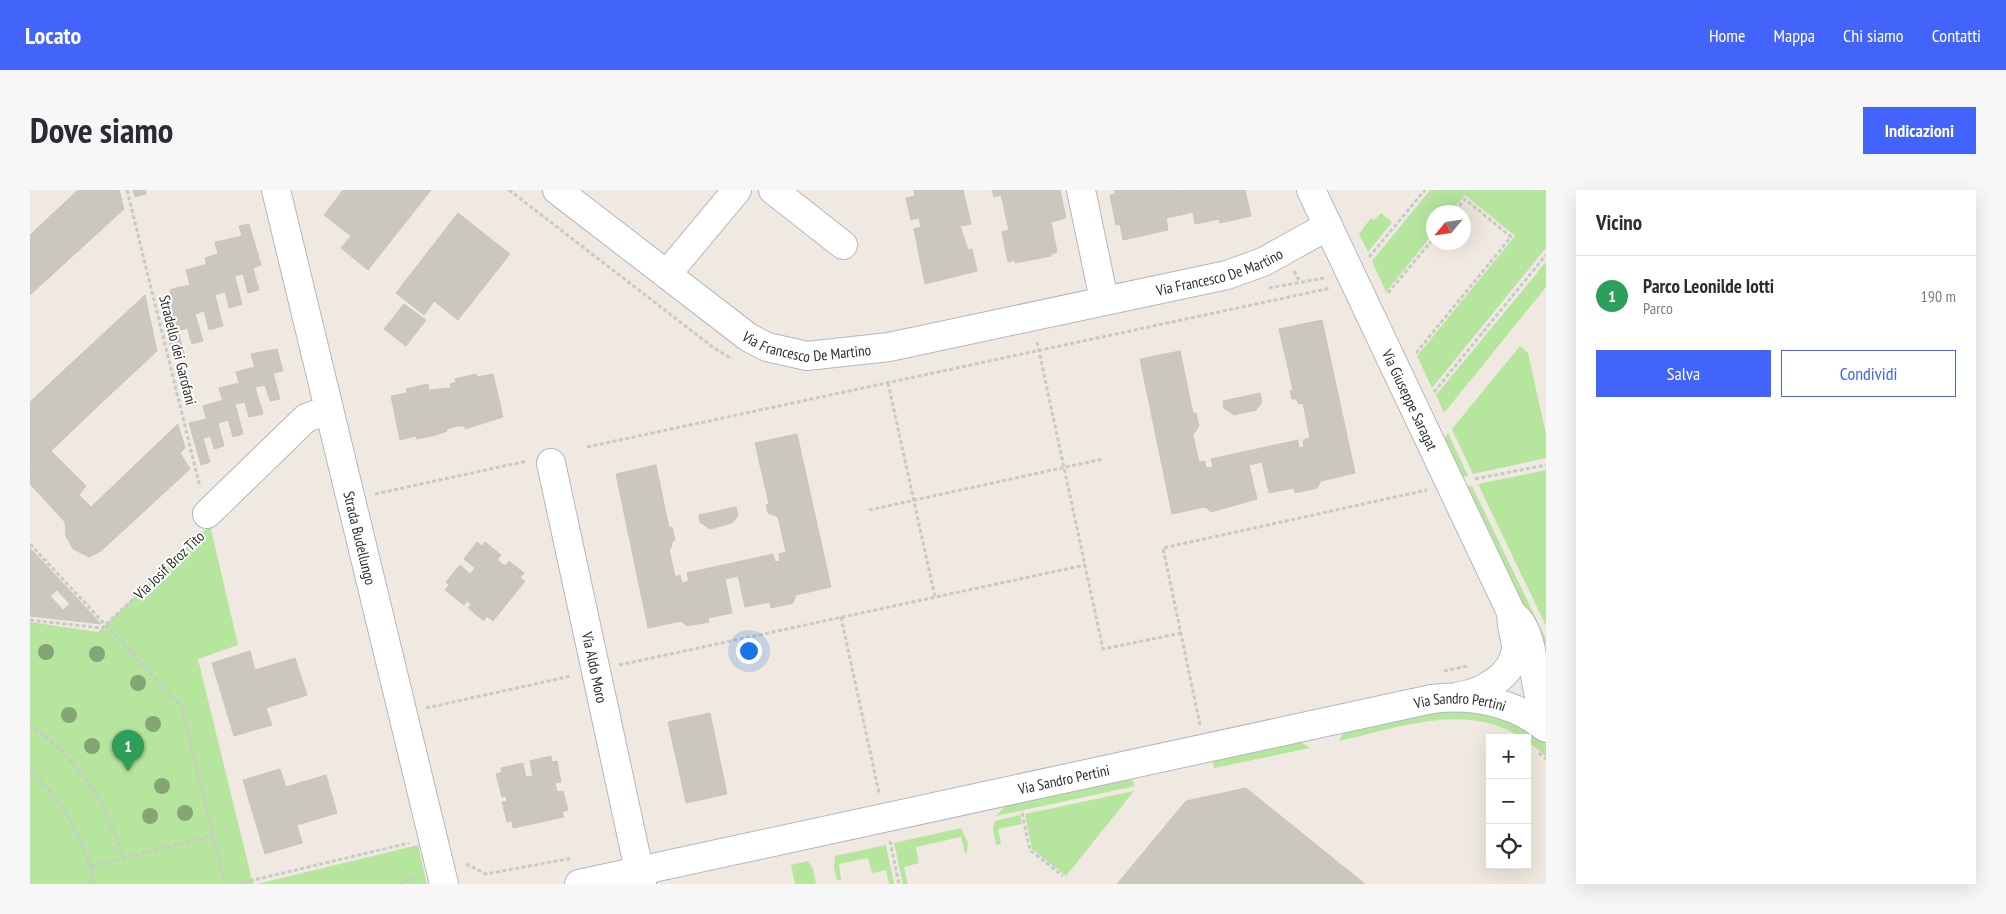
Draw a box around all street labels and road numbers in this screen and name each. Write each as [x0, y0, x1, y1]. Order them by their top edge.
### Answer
street label: Via Francesco De Martino [1153, 244, 1286, 300]
street label: Stradello dei Garofani [155, 293, 201, 407]
street label: Via Francesco De Martino [738, 326, 872, 366]
street label: Via Giuseppe Saragat [1378, 345, 1442, 453]
street label: Strada Budellungo [340, 489, 381, 587]
street label: Via Josif Broz Tito [129, 527, 208, 604]
street label: Via Aldo Moro [578, 629, 612, 705]
street label: Via Sandro Pertini [1411, 688, 1509, 715]
street label: Via Sandro Pertini [1015, 760, 1111, 798]

